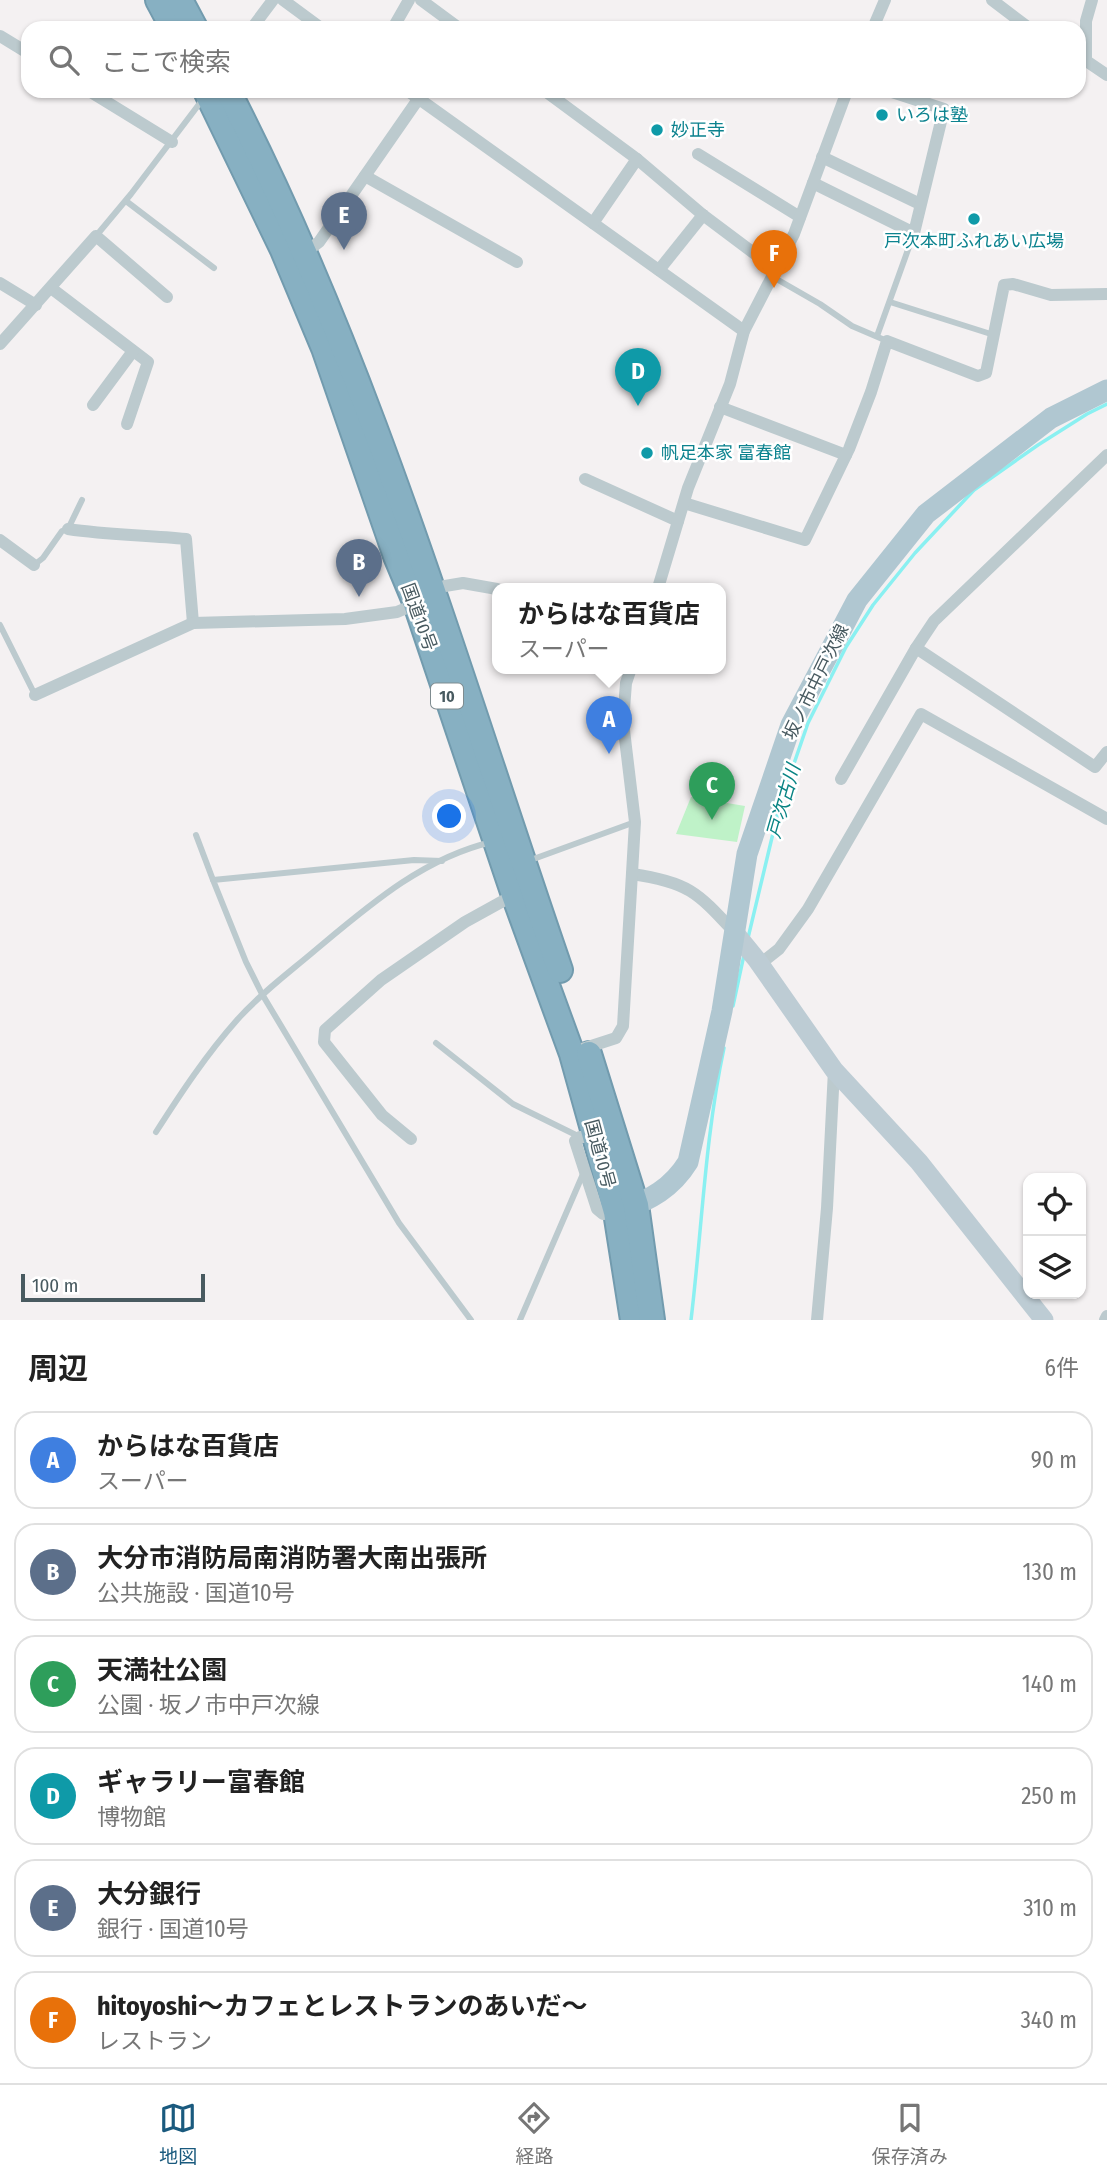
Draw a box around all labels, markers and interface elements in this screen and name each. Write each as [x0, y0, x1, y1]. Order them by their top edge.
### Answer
search box [21, 21, 1086, 98]
icon: search [45, 41, 83, 79]
text: ここで検索 [101, 47, 231, 78]
place label: いろは塾 [896, 104, 968, 126]
marker: いろは塾 [874, 107, 890, 123]
place label: 妙正寺 [671, 119, 725, 141]
marker: 妙正寺 [649, 122, 665, 138]
pin: E [321, 192, 367, 250]
marker: 戸次本町ふれあい広場 [966, 211, 982, 227]
pin: F [751, 230, 797, 288]
place label: 戸次本町ふれあい広場 [884, 230, 1064, 252]
pin: D [615, 348, 661, 406]
place label: 帆足本家 富春館 [661, 442, 791, 464]
marker: 帆足本家 富春館 [639, 445, 655, 461]
pin: B [336, 539, 382, 597]
street label: 国道10号 [397, 580, 441, 654]
popup [492, 583, 726, 674]
text: からはな百貨店 [518, 599, 700, 630]
street label: 坂ノ市中戸次線 [778, 621, 854, 743]
text: スーパー [518, 635, 610, 663]
road number: 10 [431, 684, 463, 708]
pin: A [586, 696, 632, 754]
water label: 戸次古川 [762, 760, 806, 841]
pin: C [689, 762, 735, 820]
your location [432, 799, 466, 833]
street label: 国道10号 [580, 1117, 620, 1191]
map controls [1023, 1173, 1086, 1299]
button: locate [1023, 1173, 1086, 1236]
button: layers [1023, 1236, 1086, 1299]
scale bar [21, 1271, 205, 1303]
text: 100 m [32, 1274, 78, 1297]
text: 周辺 [28, 1351, 88, 1387]
text: 6件 [1045, 1354, 1079, 1382]
text: からはな百貨店 [97, 1431, 279, 1462]
text: A [47, 1446, 59, 1474]
text: 90 m [1031, 1446, 1077, 1474]
text: スーパー [97, 1467, 189, 1495]
text: 大分市消防局南消防署大南出張所 [97, 1543, 487, 1574]
text: B [47, 1558, 59, 1586]
text: 130 m [1023, 1558, 1077, 1586]
text: 公共施設 · 国道10号 [97, 1579, 295, 1607]
text: 天満社公園 [97, 1655, 227, 1686]
text: C [47, 1670, 59, 1698]
text: 140 m [1022, 1670, 1077, 1698]
text: 公園 · 坂ノ市中戸次線 [97, 1691, 320, 1719]
text: ギャラリー富春館 [97, 1767, 305, 1798]
text: D [46, 1782, 60, 1810]
text: 250 m [1021, 1782, 1077, 1810]
text: 博物館 [97, 1803, 166, 1831]
text: 大分銀行 [97, 1879, 201, 1910]
text: E [48, 1894, 58, 1922]
text: 310 m [1023, 1894, 1077, 1922]
text: 銀行 · 国道10号 [97, 1915, 249, 1943]
text: hitoyoshi～カフェとレストランのあいだ～ [97, 1991, 588, 2022]
text: F [48, 2006, 58, 2034]
text: 340 m [1021, 2006, 1077, 2034]
text: レストラン [97, 2027, 212, 2055]
tab: 地図 [159, 2099, 197, 2168]
tab: 経路 [515, 2099, 554, 2168]
tab: 保存済み [872, 2099, 948, 2168]

